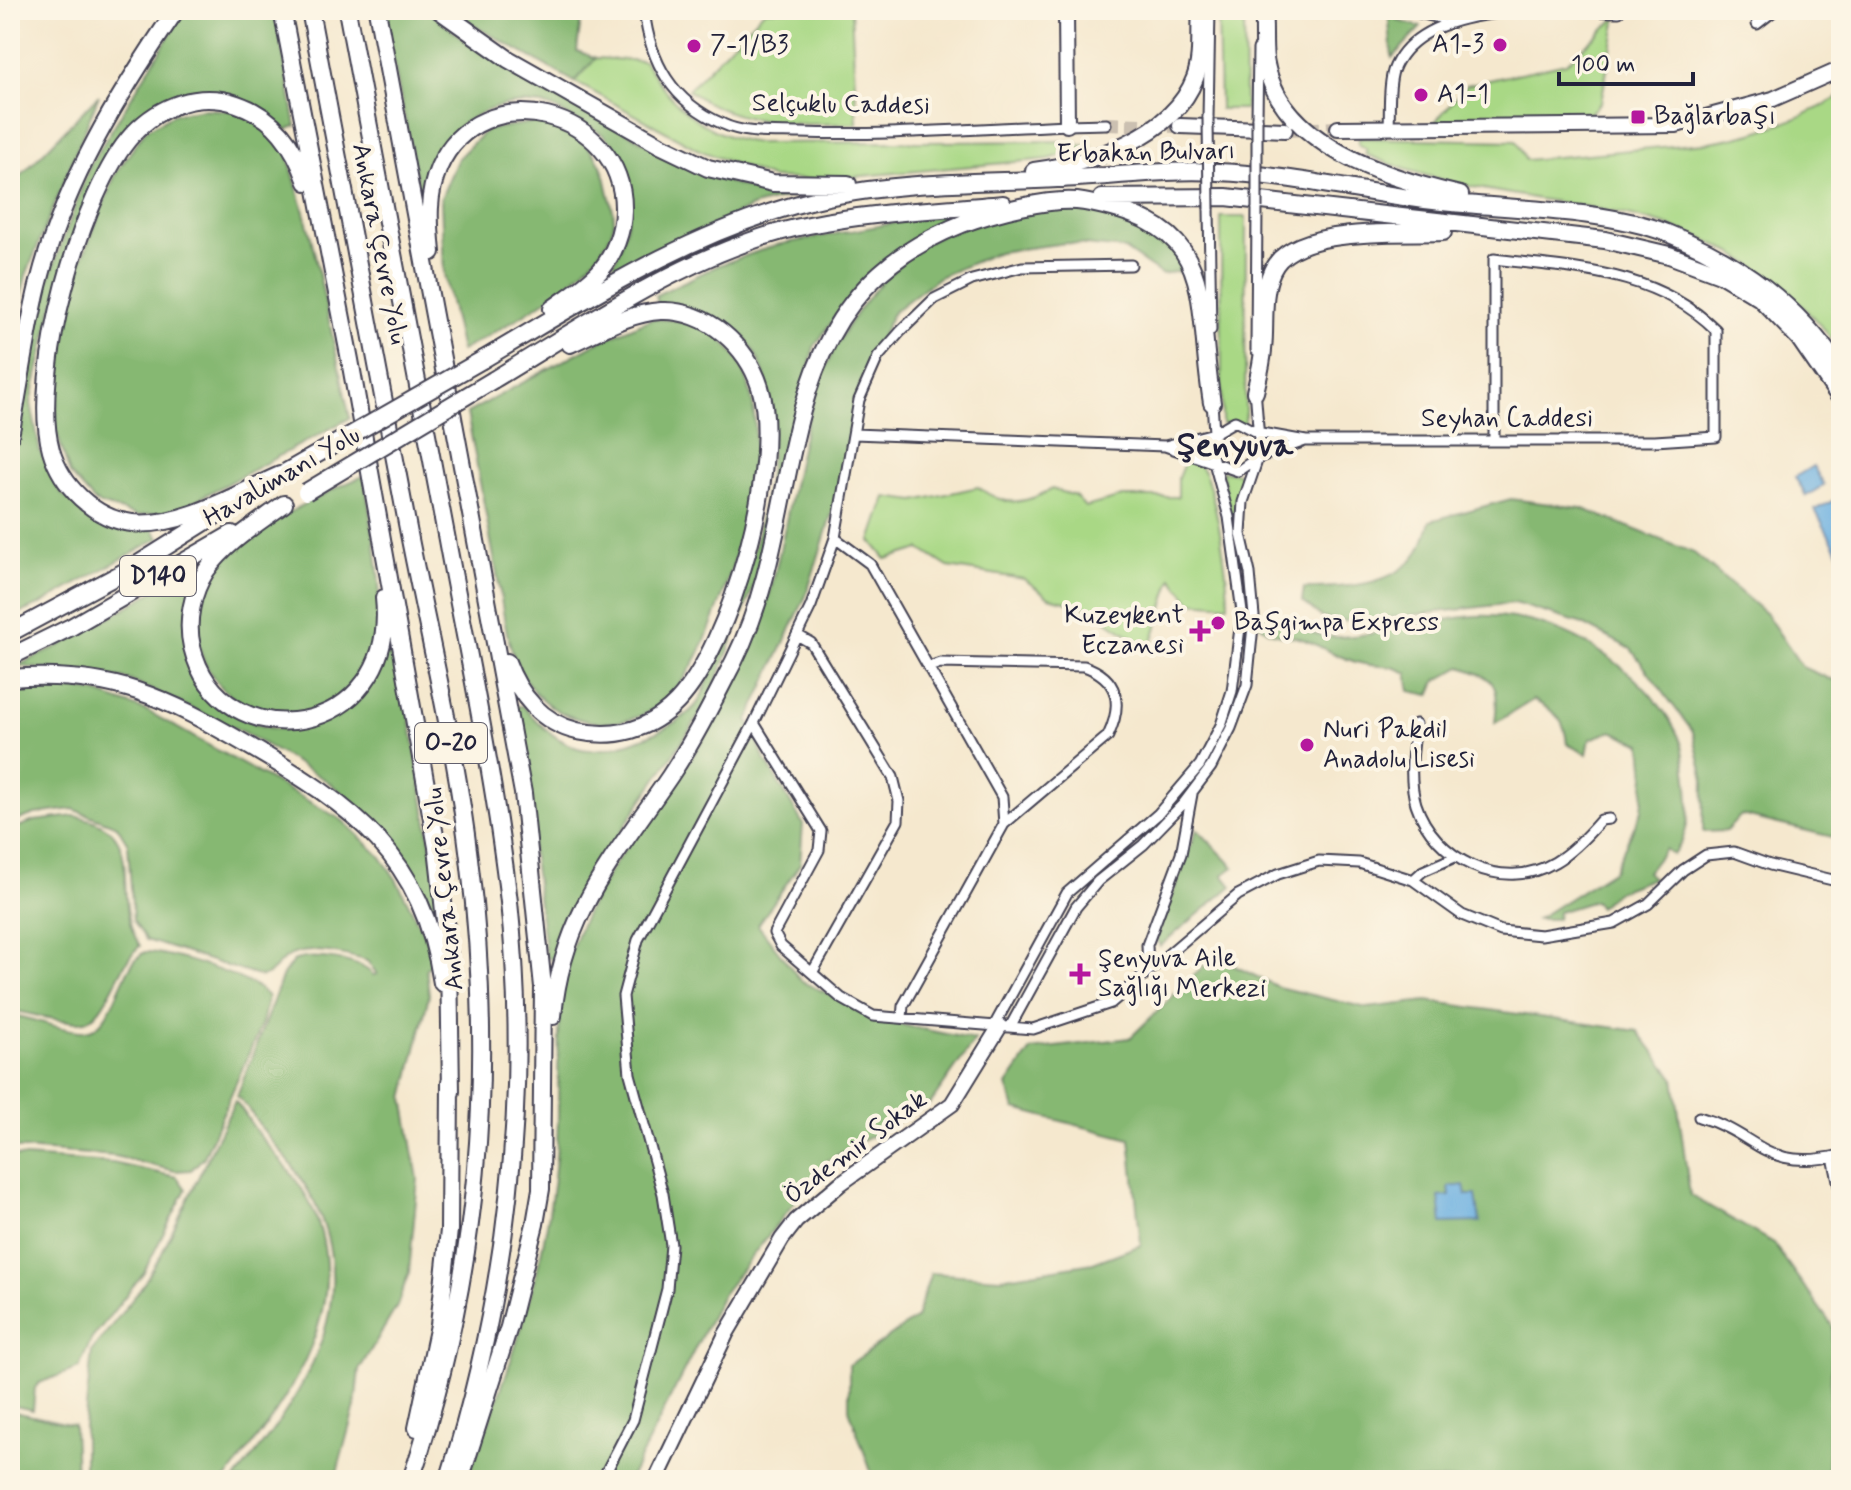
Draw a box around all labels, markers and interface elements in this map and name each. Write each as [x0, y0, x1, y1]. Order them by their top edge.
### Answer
place label: A1-3 [1432, 28, 1484, 62]
place label: 7-1/B3 [710, 29, 789, 63]
marker: A1-3 [1491, 36, 1509, 54]
scale bar [1559, 36, 1693, 86]
marker: 7-1/B3 [685, 37, 703, 55]
text: 100 m [1571, 50, 1635, 81]
place label: A1-1 [1437, 78, 1489, 112]
street label: Selçuklu Caddesi [752, 86, 930, 124]
marker: A1-1 [1412, 86, 1430, 104]
place label: Bağlarbaşı [1654, 100, 1776, 134]
marker: Bağlarbaşı [1629, 108, 1647, 126]
street label: Erbakan Bulvarı [1056, 134, 1236, 172]
street label: Ankara Çevre Yolu [343, 141, 415, 347]
street label: Seyhan Caddesi [1421, 402, 1593, 436]
street label: Havalimanı Yolu [197, 418, 367, 536]
district label: Şenyuva [1177, 423, 1295, 468]
road number: D140 [120, 556, 196, 596]
place label: Kuzeykent Eczanesi [1064, 599, 1184, 663]
place label: Başgimpa Express [1234, 606, 1439, 640]
marker: Başgimpa Express [1209, 614, 1227, 632]
marker: Kuzeykent Eczanesi [1191, 622, 1209, 640]
place label: Nuri Pakdil Anadolu Lisesi [1323, 713, 1475, 777]
road number: O-20 [415, 723, 487, 763]
marker: Nuri Pakdil Anadolu Lisesi [1298, 736, 1316, 754]
street label: Ankara Çevre Yolu [417, 786, 473, 992]
place label: Şenyuva Aile Sağlığı Merkezi [1098, 942, 1266, 1006]
marker: Şenyuva Aile Sağlığı Merkezi [1069, 963, 1091, 985]
street label: Özdemir Sokak [778, 1083, 934, 1213]

